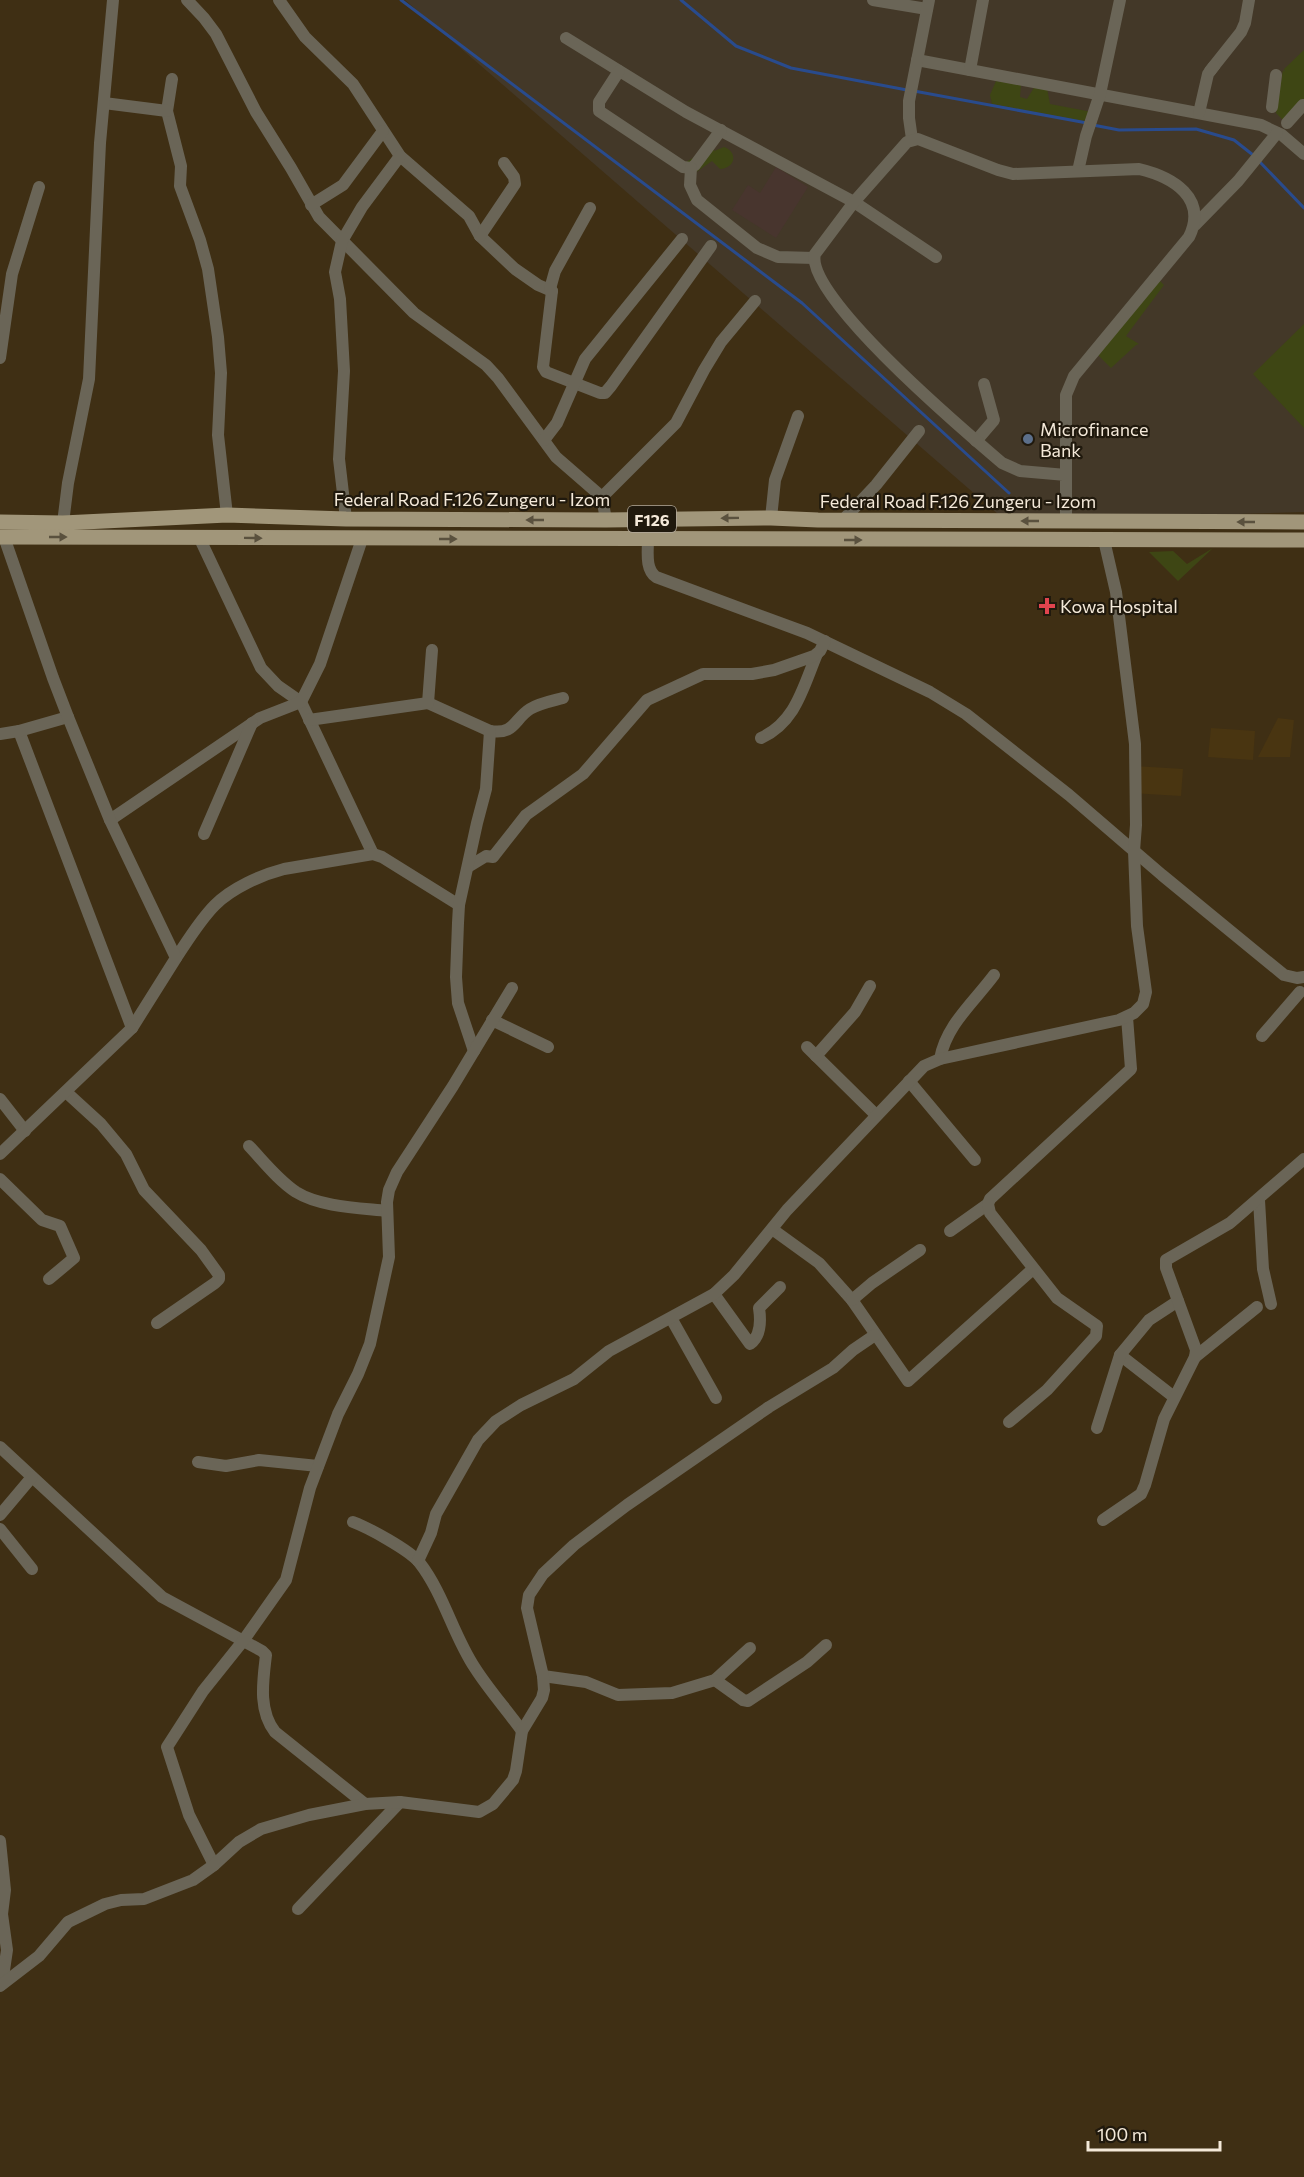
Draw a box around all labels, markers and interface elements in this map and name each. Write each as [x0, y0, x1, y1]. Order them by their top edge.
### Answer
place label: Microfinance Bank [1040, 418, 1148, 461]
marker: Microfinance Bank [1021, 432, 1035, 446]
street label: Federal Road F.126 Zungeru - Izom [334, 488, 610, 510]
street label: Federal Road F.126 Zungeru - Izom [820, 490, 1096, 512]
road number: F126 [628, 506, 676, 532]
one-way arrow [720, 513, 739, 523]
one-way arrow [525, 515, 544, 524]
one-way arrow [1020, 516, 1039, 526]
one-way arrow [1236, 517, 1255, 527]
one-way arrow [49, 532, 68, 542]
one-way arrow [244, 533, 263, 543]
one-way arrow [439, 534, 458, 544]
one-way arrow [844, 535, 863, 545]
place label: Kowa Hospital [1060, 595, 1178, 617]
marker: Kowa Hospital [1038, 597, 1056, 615]
scale bar [1088, 2114, 1220, 2152]
text: 100 m [1097, 2123, 1147, 2145]

